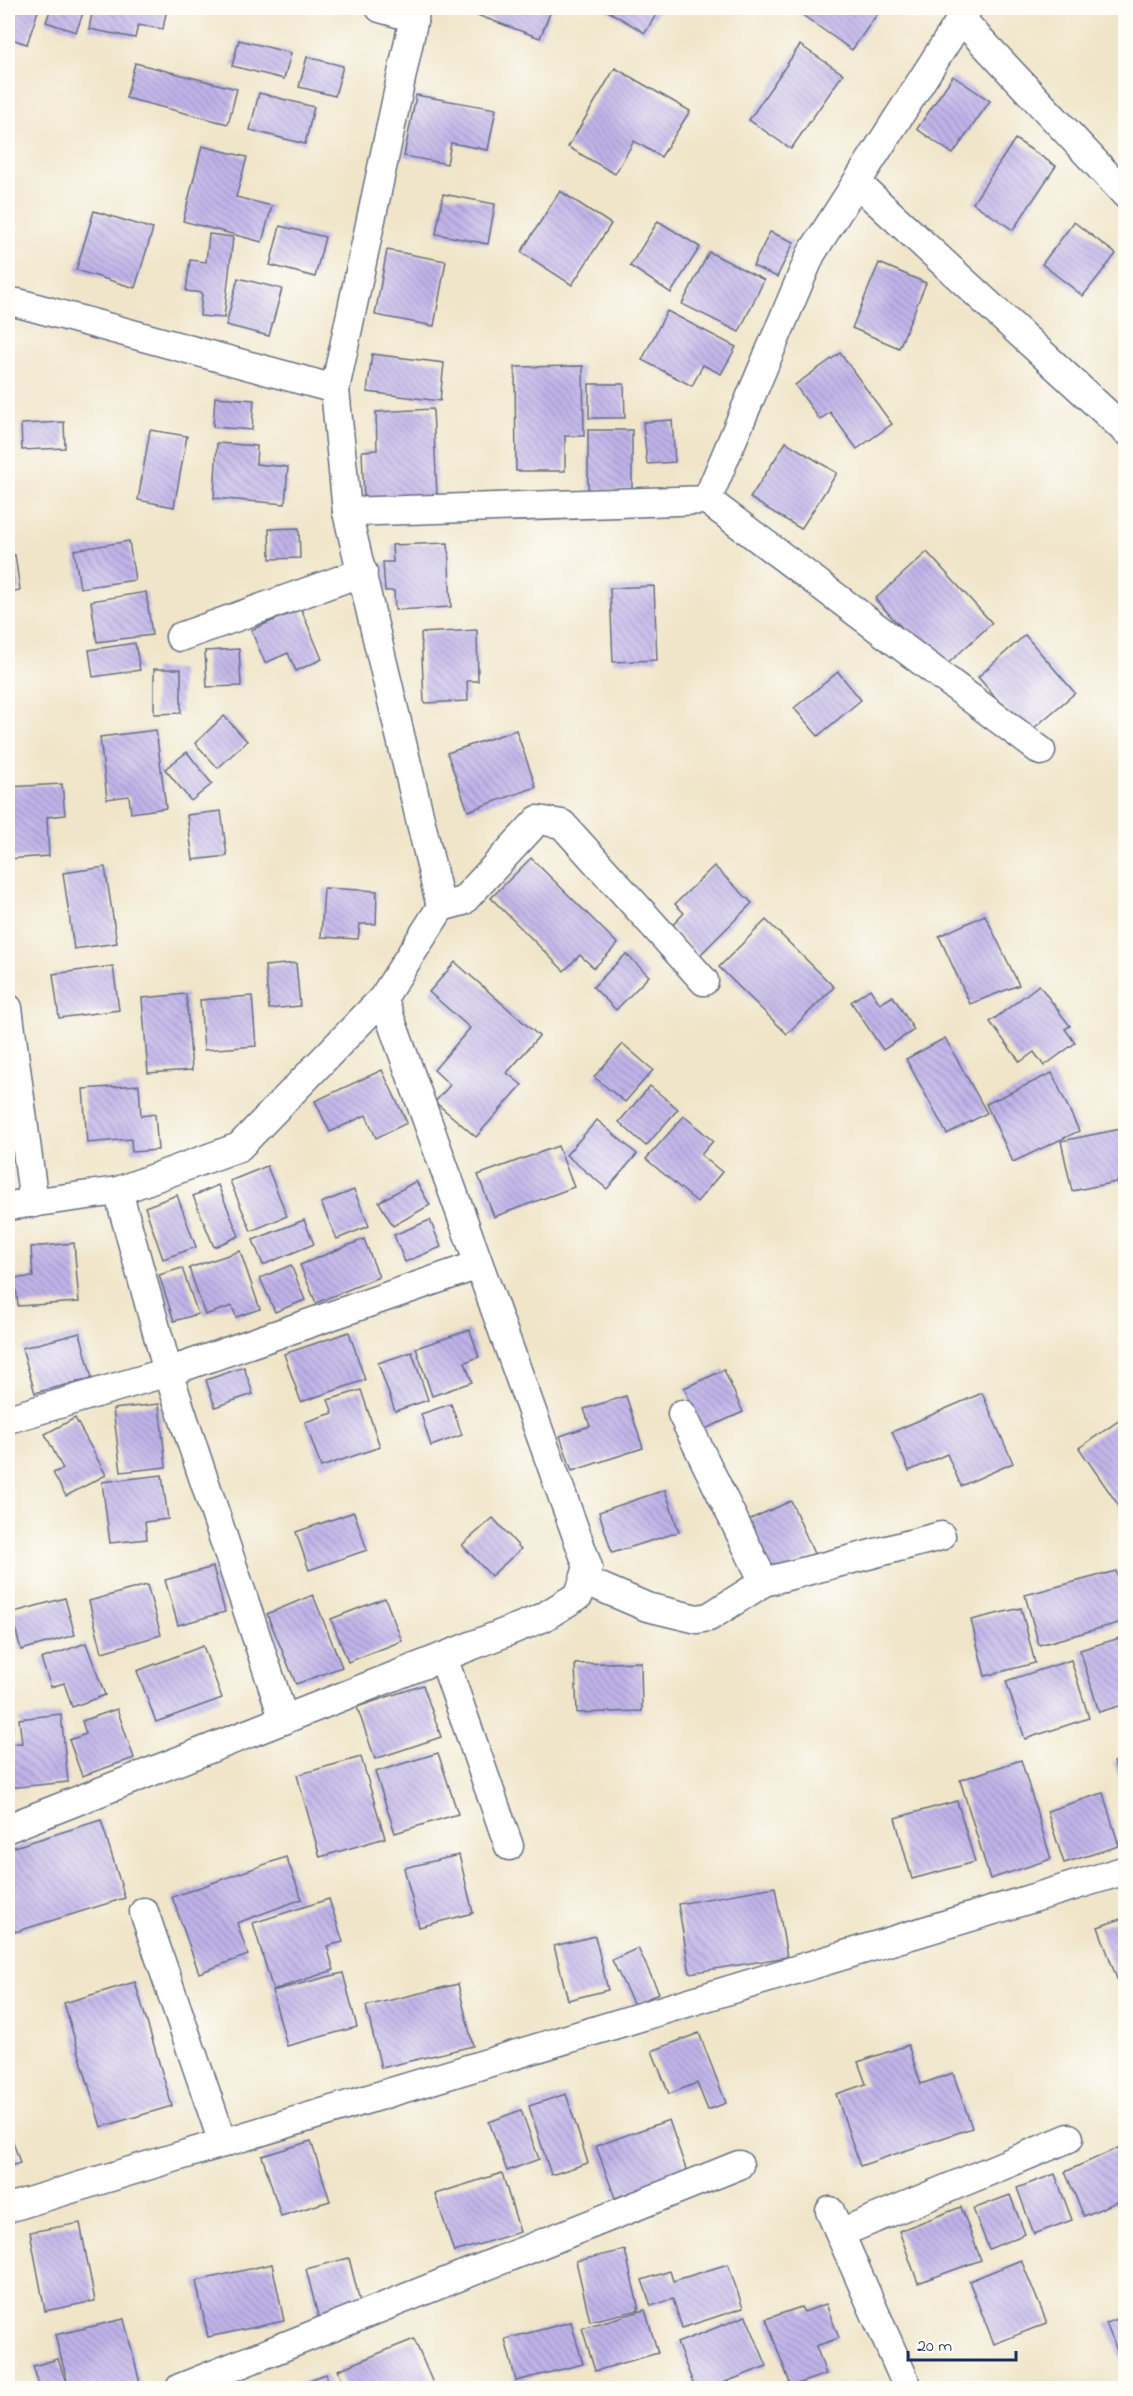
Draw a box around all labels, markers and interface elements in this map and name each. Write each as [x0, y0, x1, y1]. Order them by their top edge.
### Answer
scale bar [908, 2324, 1016, 2362]
text: 20 m [917, 2334, 952, 2360]

